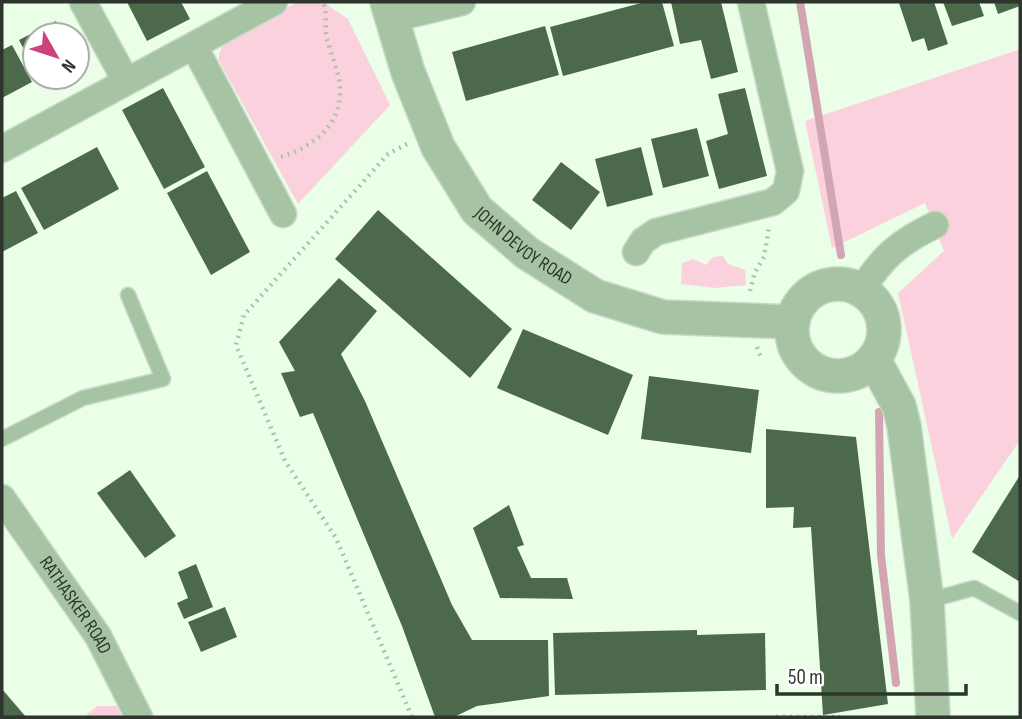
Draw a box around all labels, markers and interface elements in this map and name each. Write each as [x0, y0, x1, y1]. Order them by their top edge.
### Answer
north arrow [21, 21, 91, 91]
text: N [56, 55, 80, 77]
street label: JOHN DEVOY ROAD [469, 201, 577, 290]
street label: RATHASKER ROAD [34, 552, 117, 658]
scale bar [777, 652, 966, 696]
text: 50 m [788, 665, 823, 690]

